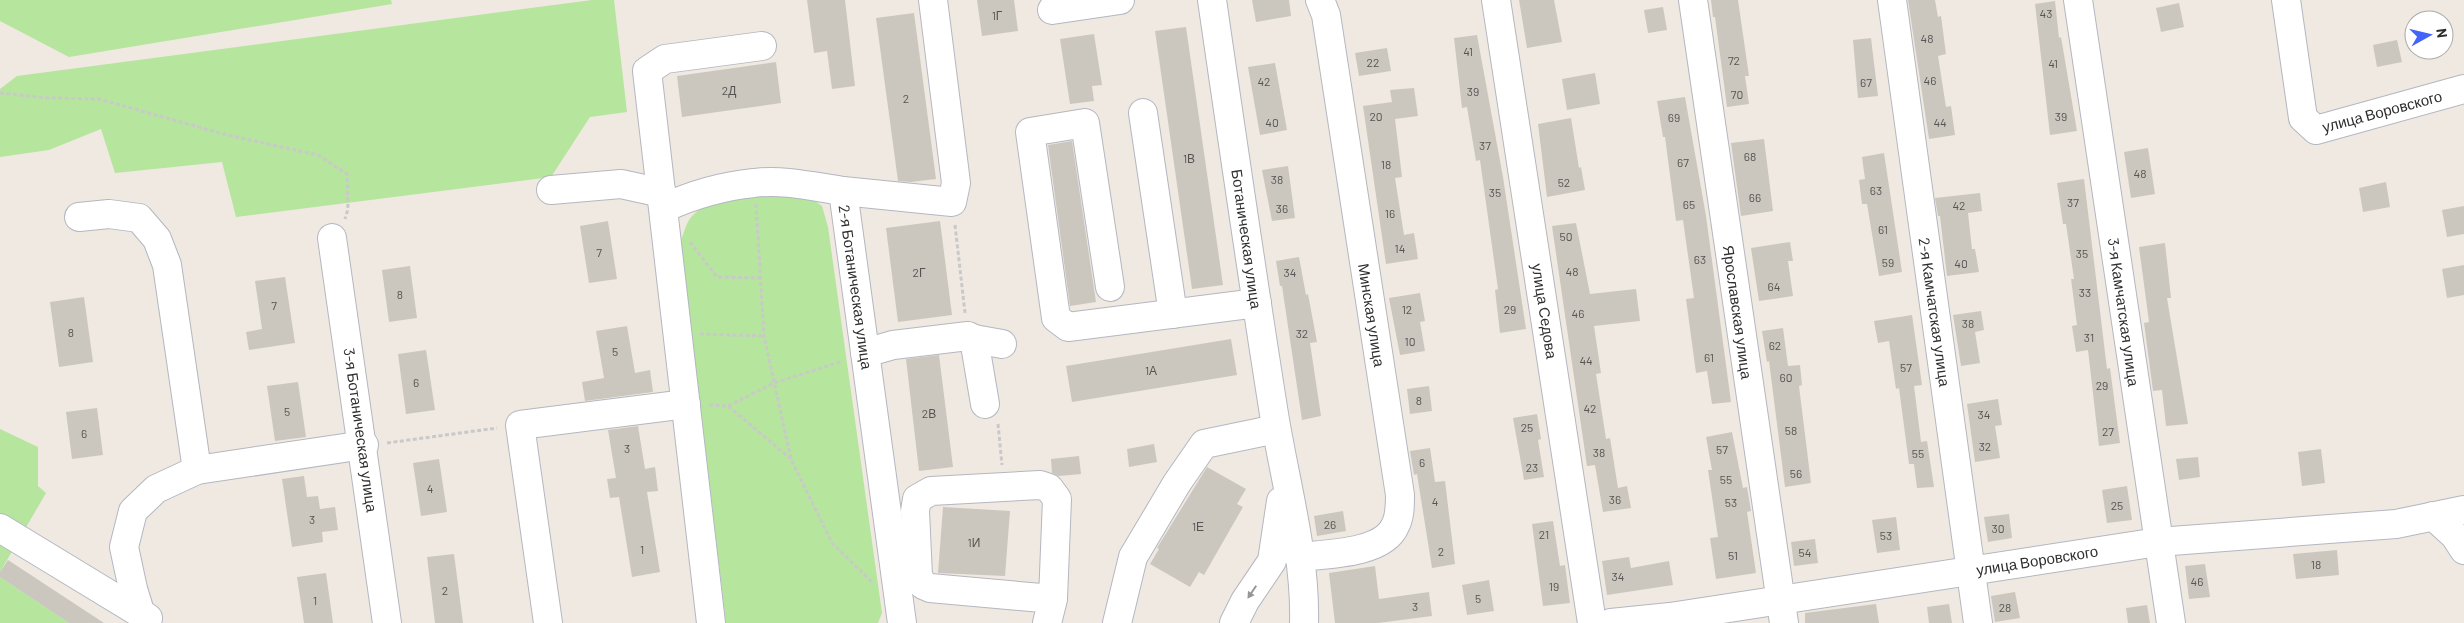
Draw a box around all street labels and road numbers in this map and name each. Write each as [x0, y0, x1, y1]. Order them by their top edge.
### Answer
street label: улица Воровского [2320, 86, 2444, 136]
street label: Ботаническая улица [1228, 168, 1266, 311]
street label: 2-я Ботаническая улица [836, 204, 877, 371]
street label: 2-я Камчатская улица [1916, 236, 1954, 388]
street label: 3-я Камчатская улица [2105, 237, 2143, 388]
street label: Ярославская улица [1720, 244, 1756, 381]
street label: Минская улица [1355, 262, 1389, 369]
street label: улица Седова [1529, 262, 1562, 361]
street label: 3-я Ботаническая улица [341, 347, 382, 514]
street label: улица Воровского [1975, 541, 2099, 579]

